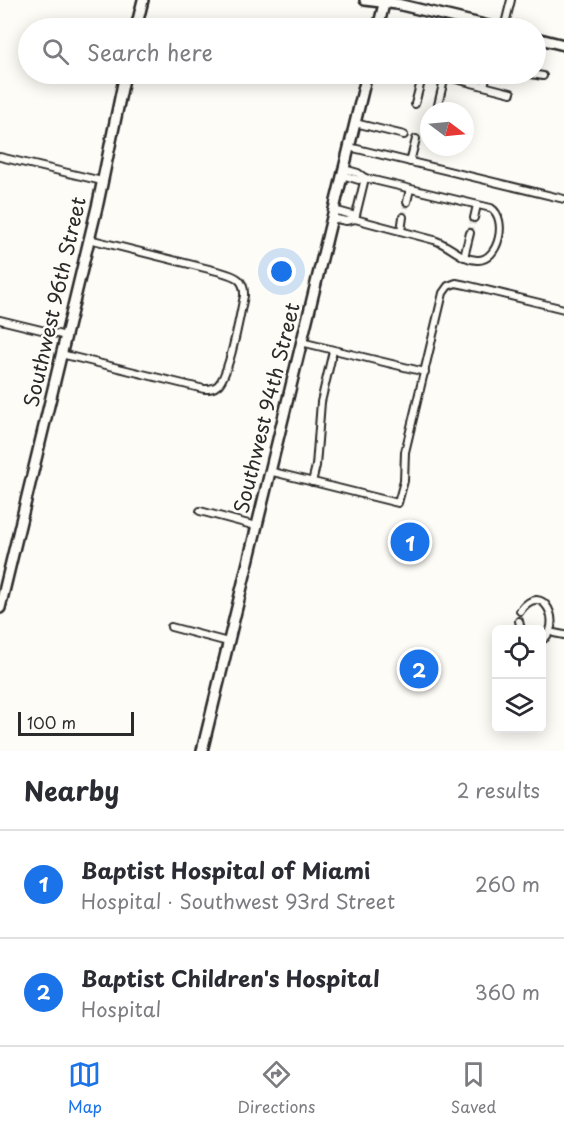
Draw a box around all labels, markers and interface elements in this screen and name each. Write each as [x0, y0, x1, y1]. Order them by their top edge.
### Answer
search box [18, 18, 546, 84]
icon: search [39, 35, 72, 68]
text: Search here [87, 35, 213, 68]
north arrow [420, 102, 474, 156]
street label: Southwest 96th Street [15, 194, 93, 410]
your location [267, 257, 296, 286]
street label: Southwest 94th Street [225, 299, 307, 516]
pin: 1 [390, 520, 430, 564]
map controls [492, 625, 546, 733]
button: locate [492, 625, 546, 679]
pin: 2 [400, 646, 438, 692]
button: layers [492, 679, 546, 733]
scale bar [18, 709, 134, 736]
text: 100 m [27, 710, 76, 734]
text: Nearby [24, 771, 119, 810]
text: 2 results [457, 775, 540, 805]
text: Baptist Hospital of Miami [81, 853, 370, 886]
text: 1 [39, 869, 48, 899]
text: 260 m [475, 869, 540, 899]
text: Hospital · Southwest 93rd Street [81, 886, 395, 916]
text: Baptist Children's Hospital [81, 961, 380, 994]
text: 2 [36, 977, 51, 1007]
text: 360 m [474, 977, 540, 1007]
text: Hospital [81, 994, 161, 1024]
tab: Map [68, 1058, 102, 1118]
tab: Directions [237, 1058, 315, 1118]
tab: Saved [451, 1058, 496, 1118]

